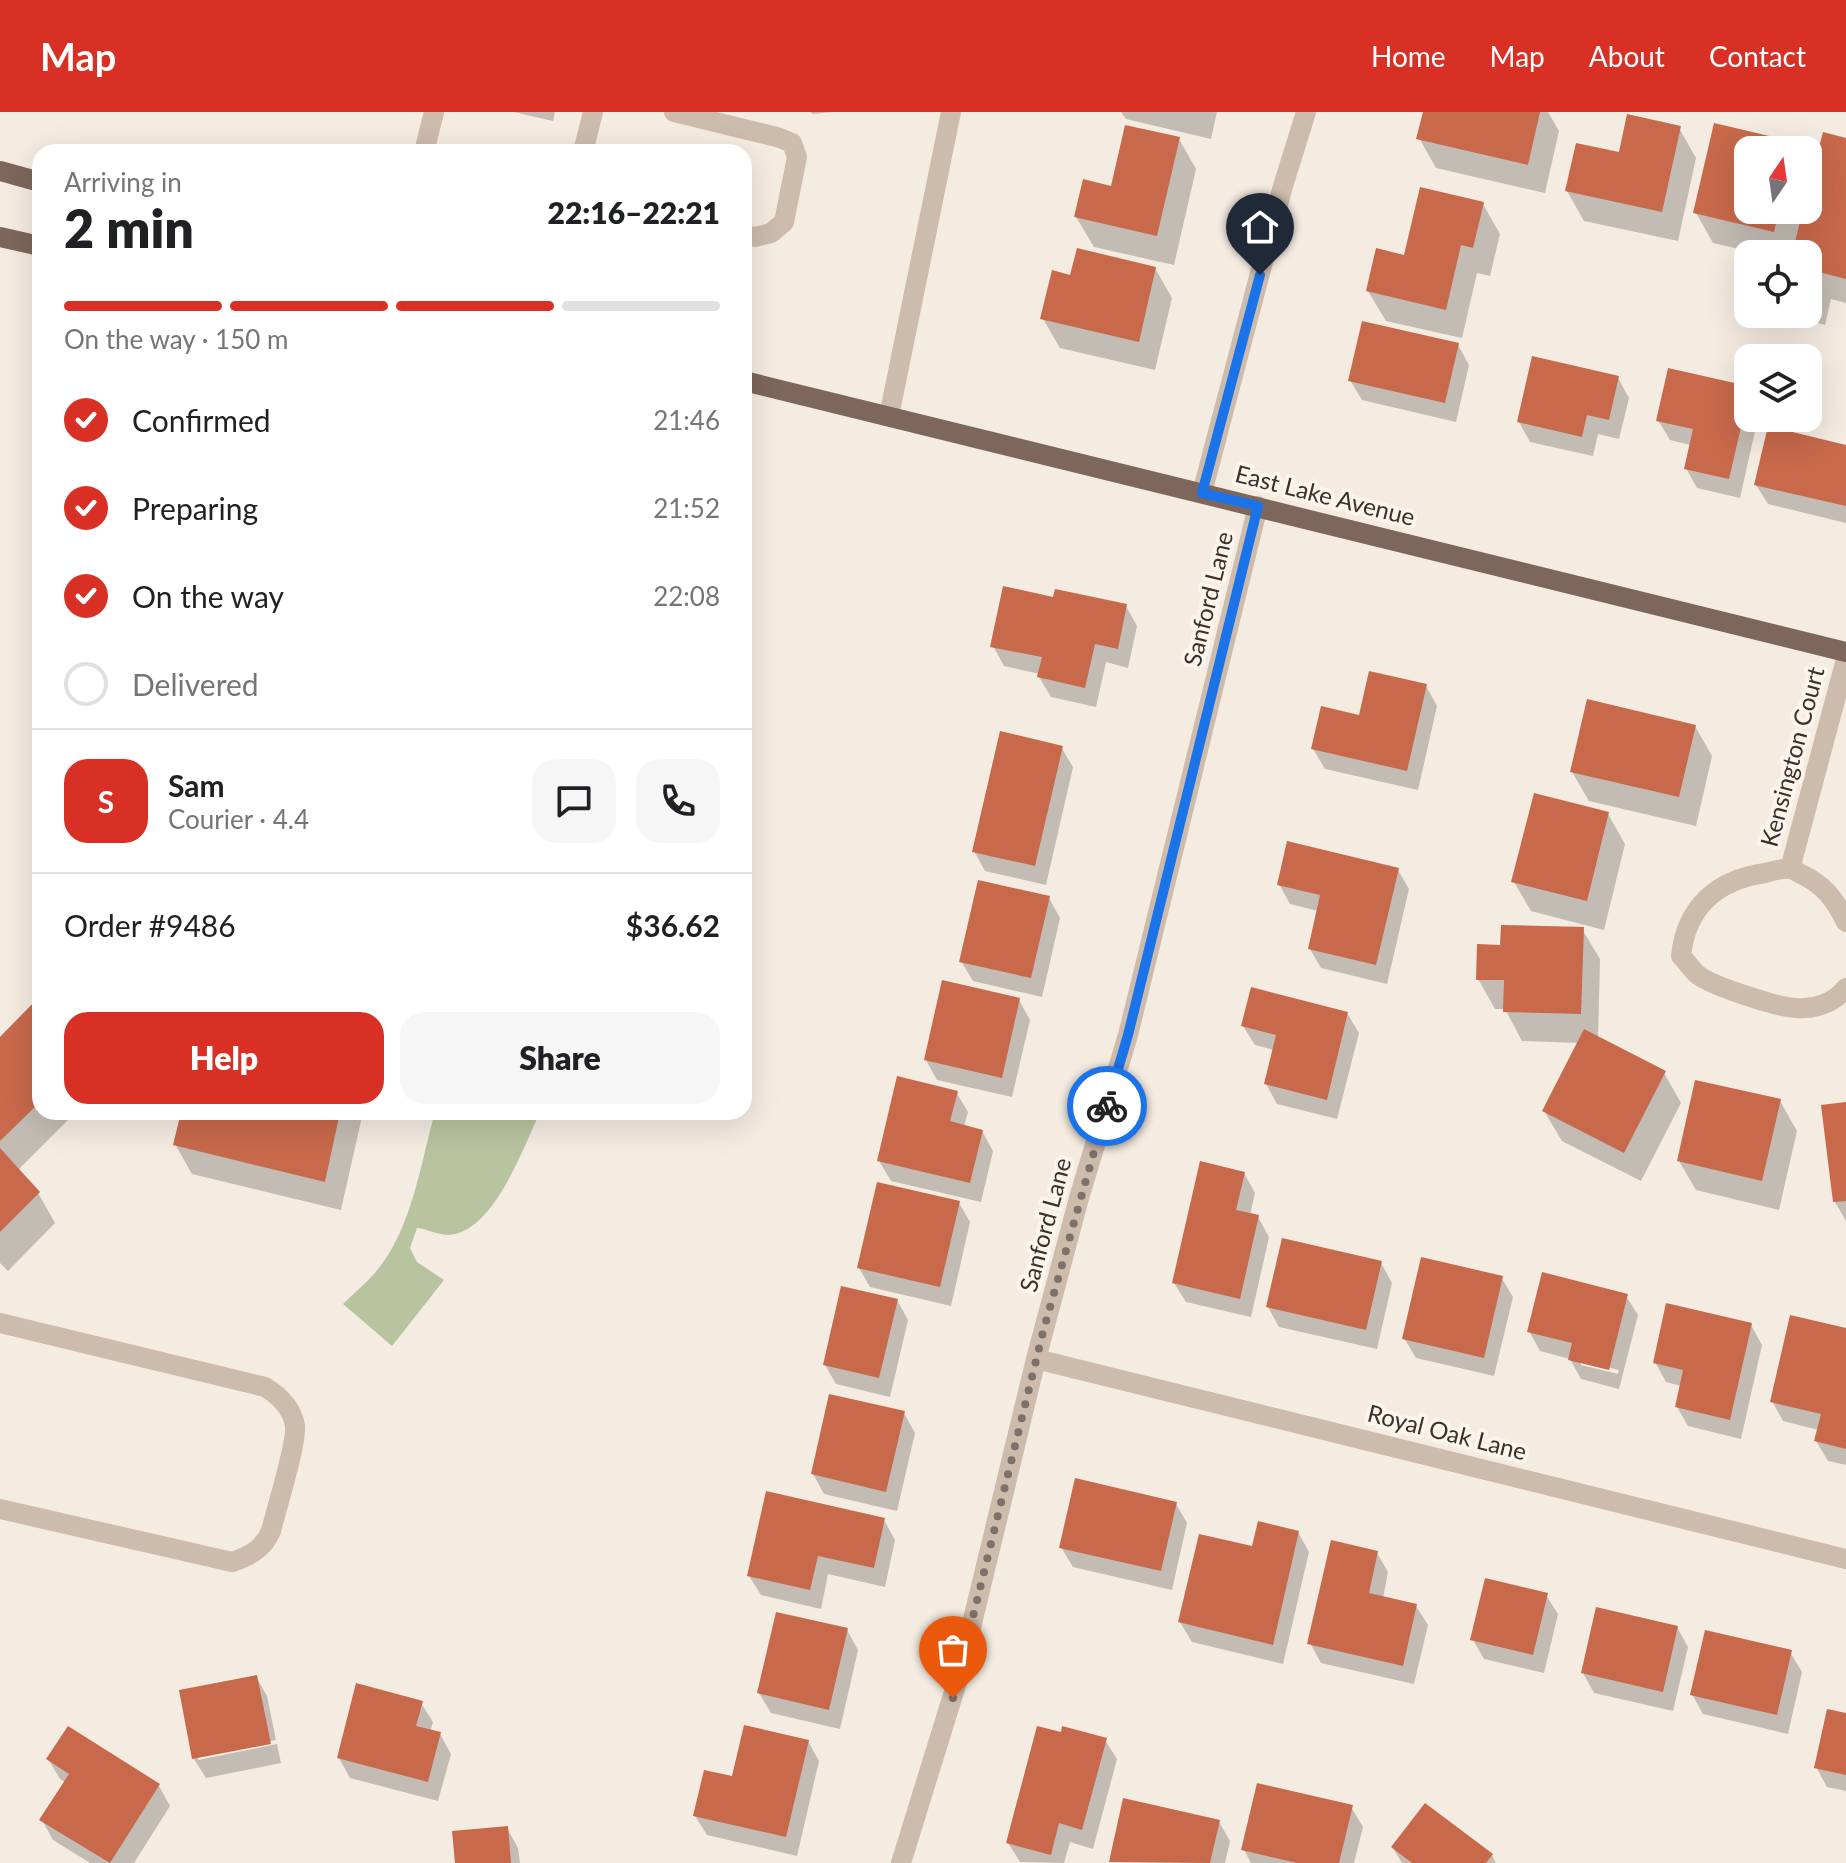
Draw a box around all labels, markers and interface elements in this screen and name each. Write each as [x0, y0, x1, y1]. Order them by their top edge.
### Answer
text: Map [40, 33, 116, 79]
text: Home [1371, 39, 1446, 73]
text: Map [1490, 39, 1545, 73]
text: About [1589, 39, 1665, 73]
text: Contact [1709, 39, 1806, 73]
north arrow [1734, 136, 1822, 224]
map controls [1734, 136, 1822, 432]
text: Arriving in [64, 166, 182, 198]
pin [1226, 193, 1294, 275]
text: 22:16–22:21 [547, 194, 720, 230]
text: 2 min [64, 197, 194, 259]
icon: home [1238, 205, 1282, 249]
button: locate [1734, 240, 1822, 328]
text: On the way · 150 m [64, 323, 288, 355]
button: layers [1734, 344, 1822, 432]
icon: check [64, 398, 108, 442]
text: Confirmed [132, 402, 271, 438]
text: 21:46 [653, 404, 720, 436]
street label: East Lake Avenue [1233, 458, 1418, 531]
icon: check [64, 486, 108, 530]
text: Preparing [132, 490, 258, 526]
text: 21:52 [653, 492, 720, 524]
street label: Sanford Lane [1177, 528, 1238, 669]
icon: check [64, 574, 108, 618]
text: On the way [132, 578, 284, 614]
text: 22:08 [653, 580, 720, 612]
street label: Kensington Court [1754, 663, 1830, 850]
text: Delivered [132, 666, 259, 702]
button: chat [532, 759, 616, 843]
button: phone [636, 759, 720, 843]
text: Sam [168, 767, 225, 803]
text: S [98, 783, 114, 819]
text: Courier · 4.4 [168, 803, 309, 835]
text: Order #9486 [64, 907, 236, 943]
text: $36.62 [626, 907, 720, 943]
button: Help [64, 1012, 384, 1104]
button: Share [400, 1012, 720, 1104]
courier [1067, 1066, 1147, 1146]
icon: bike [1085, 1084, 1129, 1128]
street label: Sanford Lane [1013, 1154, 1076, 1295]
street label: Royal Oak Lane [1365, 1398, 1530, 1465]
pin [919, 1616, 987, 1698]
icon: bag [931, 1628, 975, 1672]

